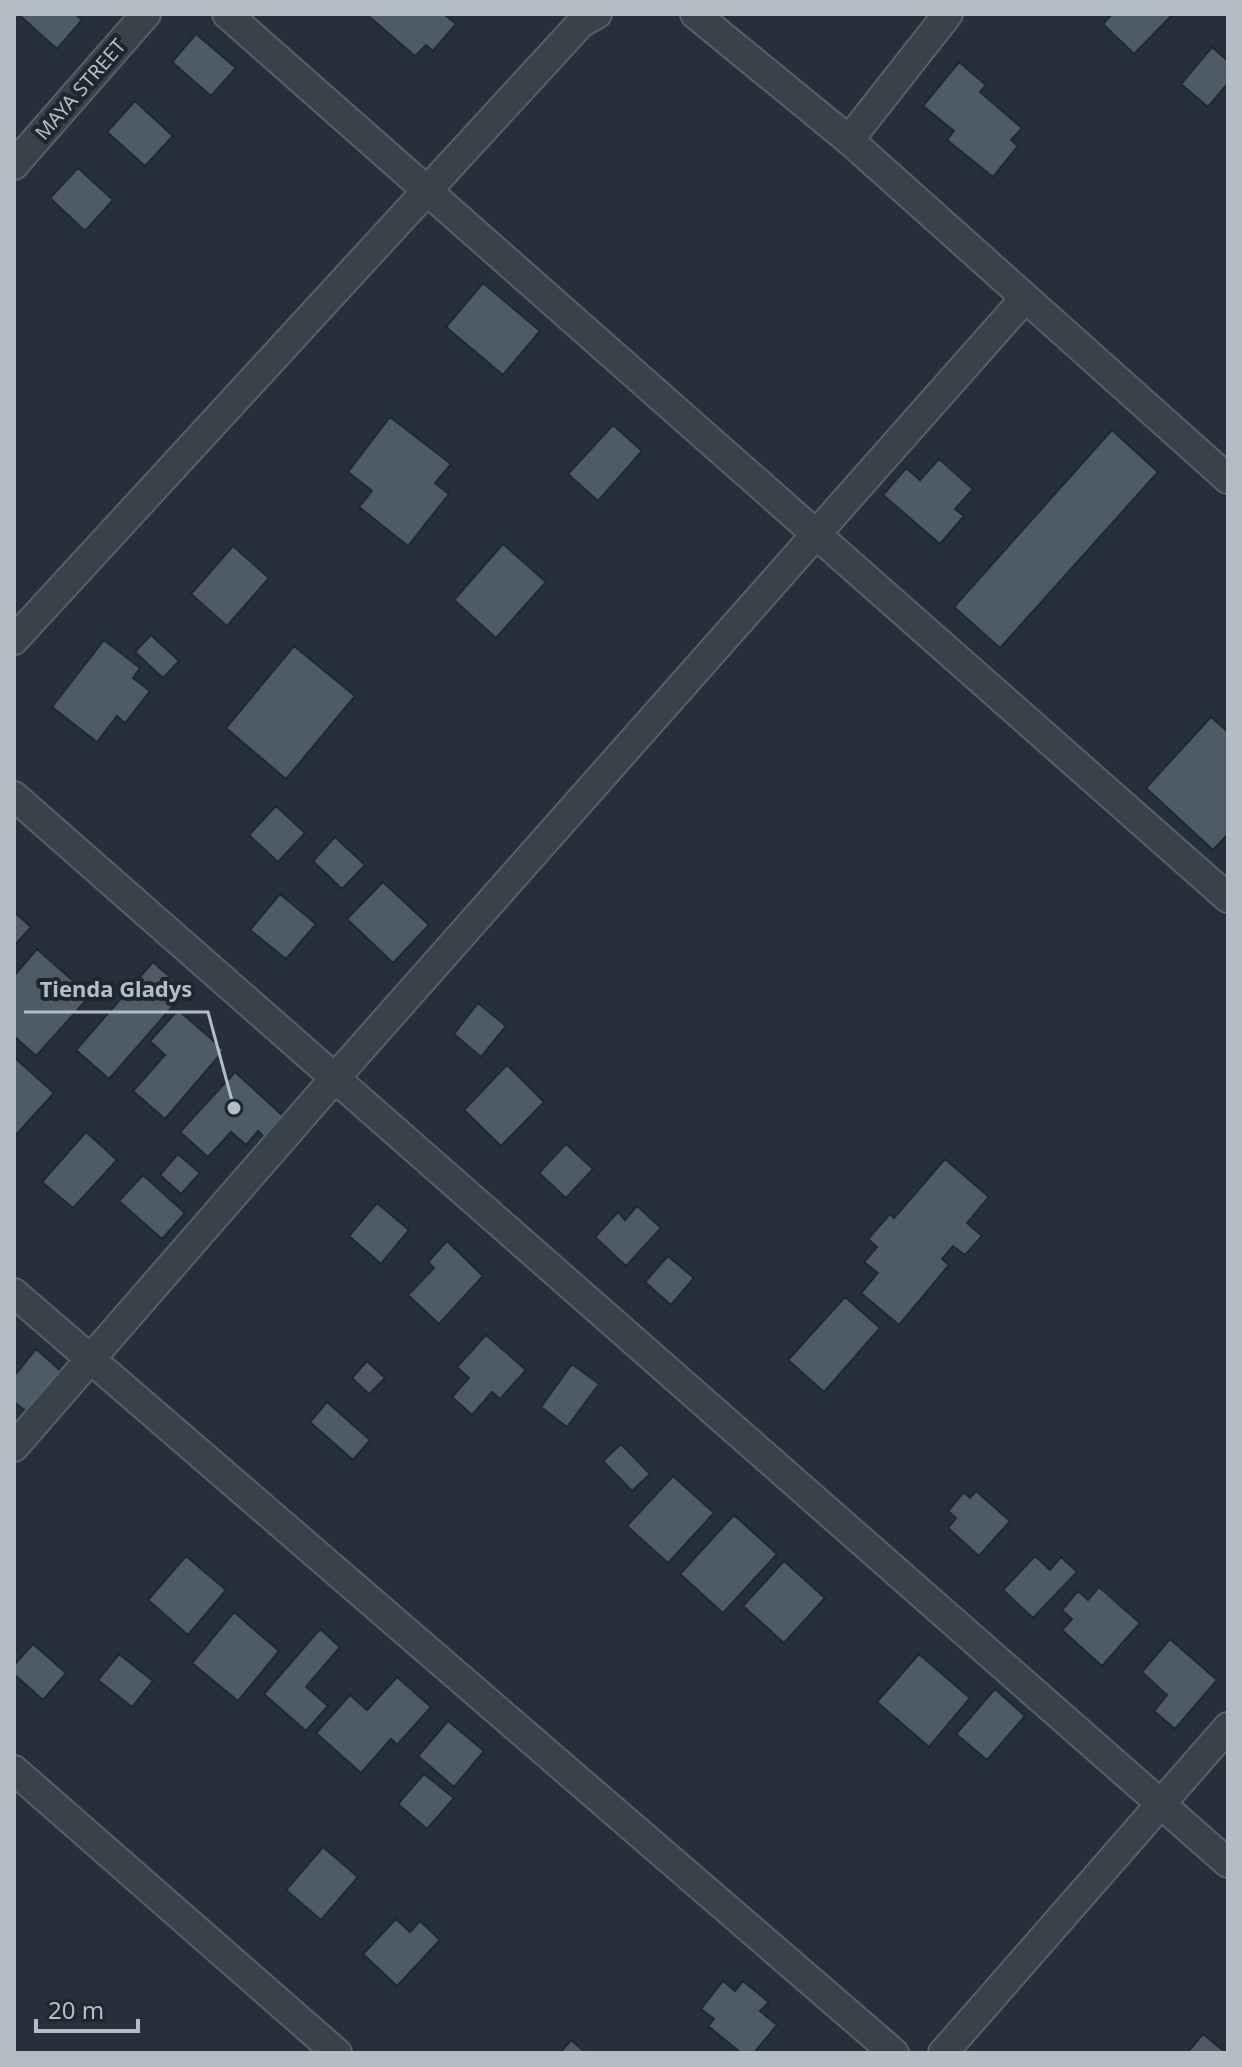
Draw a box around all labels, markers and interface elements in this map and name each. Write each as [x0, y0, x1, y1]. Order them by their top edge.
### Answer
street label: MAYA STREET [29, 33, 131, 145]
callout: Tienda Gladys [24, 966, 208, 1012]
text: Tienda Gladys [40, 973, 192, 1003]
scale bar [36, 1983, 138, 2033]
text: 20 m [48, 1993, 104, 2026]

